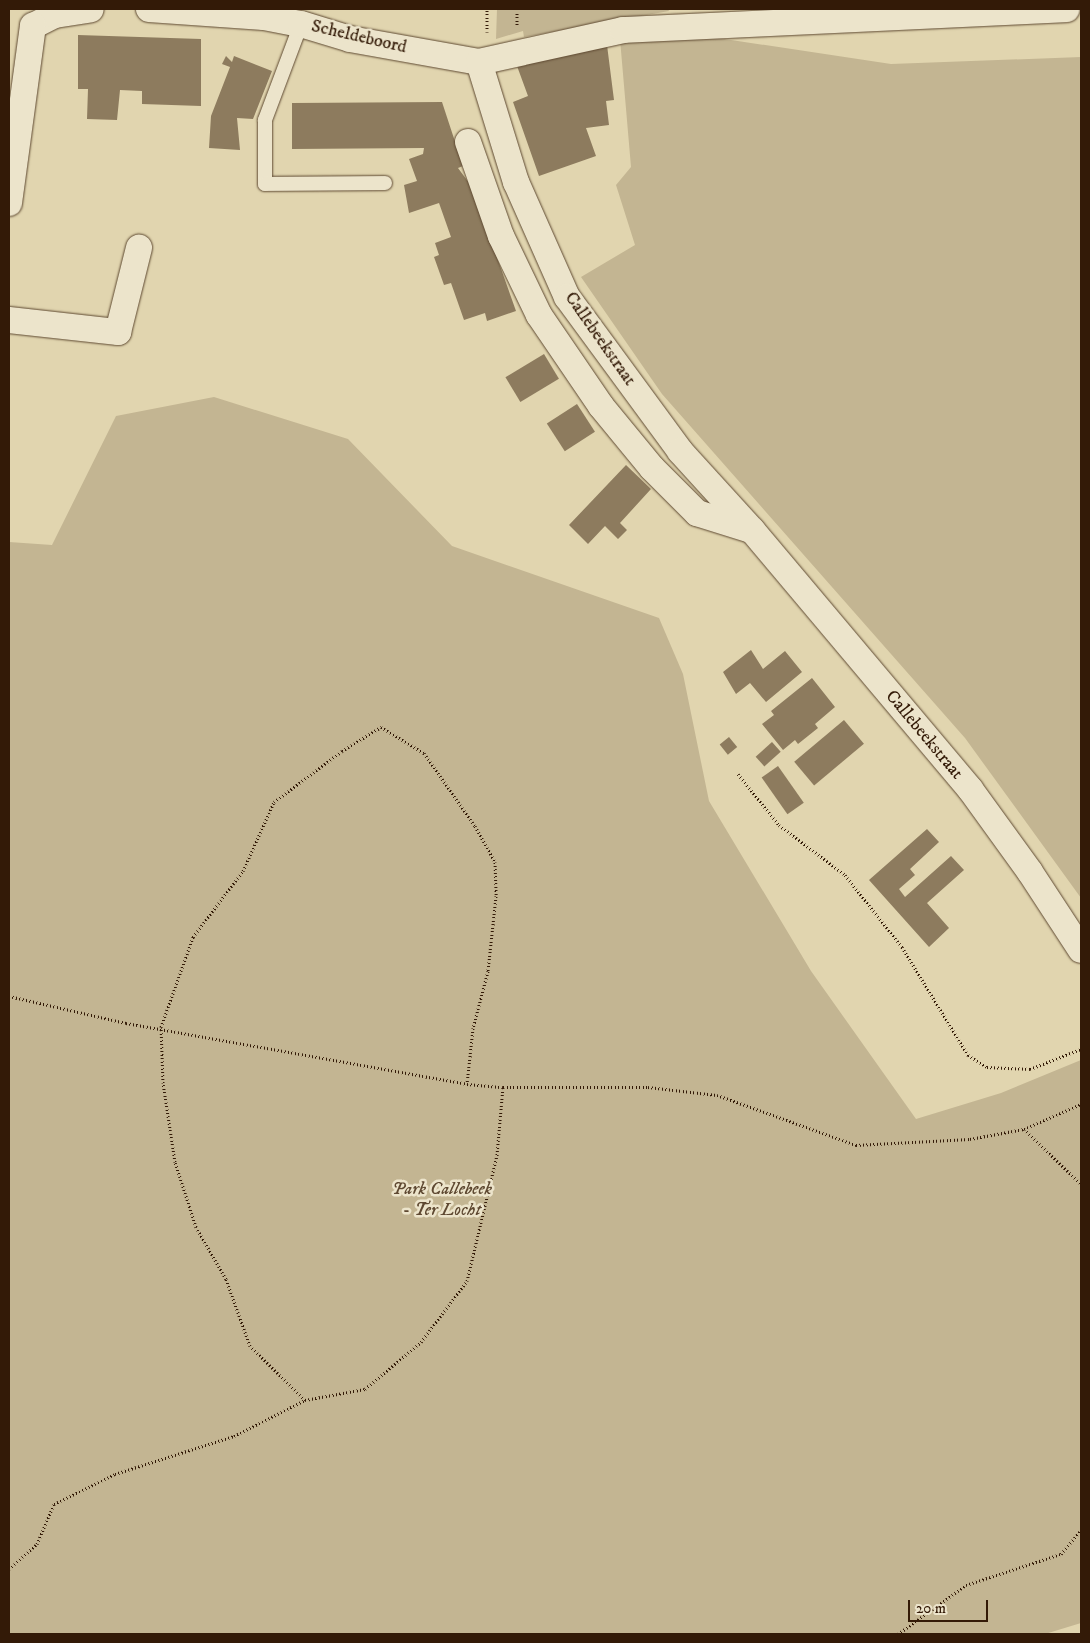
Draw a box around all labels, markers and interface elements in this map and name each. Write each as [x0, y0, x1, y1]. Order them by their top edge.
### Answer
street label: Scheldeboord [309, 16, 409, 58]
street label: Callebeekstraat [560, 288, 640, 390]
street label: Callebeekstraat [880, 686, 968, 784]
park label: Park Callebeek - Ter Locht [392, 1179, 492, 1222]
scale bar [910, 1590, 990, 1622]
text: 20 m [916, 1599, 946, 1618]

